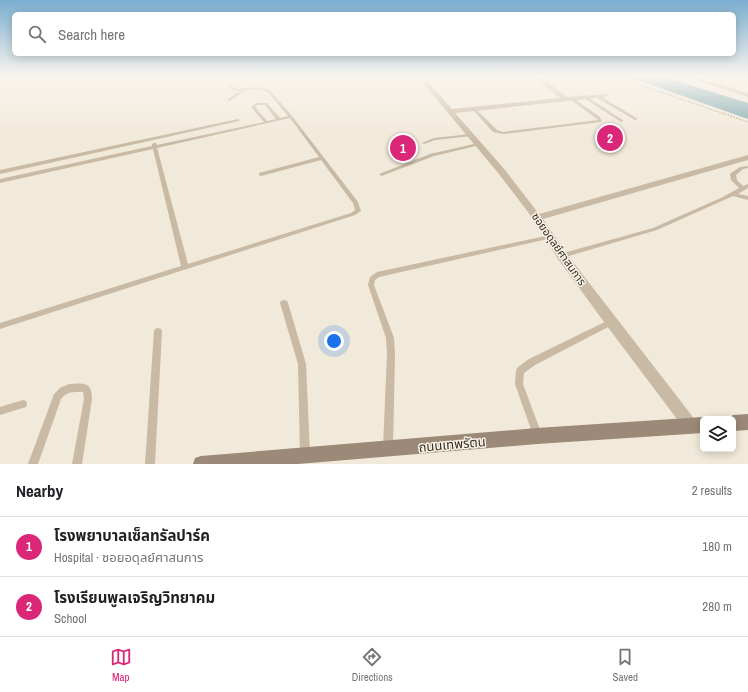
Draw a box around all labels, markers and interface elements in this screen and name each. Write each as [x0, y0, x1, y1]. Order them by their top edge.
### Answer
search box [12, 12, 736, 56]
icon: search [26, 23, 48, 45]
text: Search here [58, 24, 125, 45]
pin: 2 [597, 123, 623, 153]
pin: 1 [390, 133, 416, 163]
street label: ซอยอดุลย์ศาสนการ [529, 210, 589, 288]
your location [324, 331, 344, 351]
map controls [700, 416, 736, 452]
button: layers [700, 416, 736, 452]
street label: ถนนเทพรัตน [418, 433, 486, 456]
text: Nearby [16, 479, 63, 502]
text: 2 results [692, 482, 732, 499]
text: โรงพยาบาลเซ็ลทรัลปาร์ค [54, 525, 210, 546]
text: 1 [26, 538, 32, 555]
text: 180 m [702, 538, 732, 555]
text: Hospital · ซอยอดุลย์ศาสนการ [54, 549, 203, 566]
text: โรงเรียนพูลเจริญวิทยาคม [54, 587, 215, 608]
text: 2 [26, 598, 32, 615]
text: 280 m [702, 598, 732, 615]
text: School [54, 610, 87, 627]
tab: Map [110, 646, 132, 684]
tab: Directions [352, 646, 393, 684]
tab: Saved [613, 646, 638, 684]

